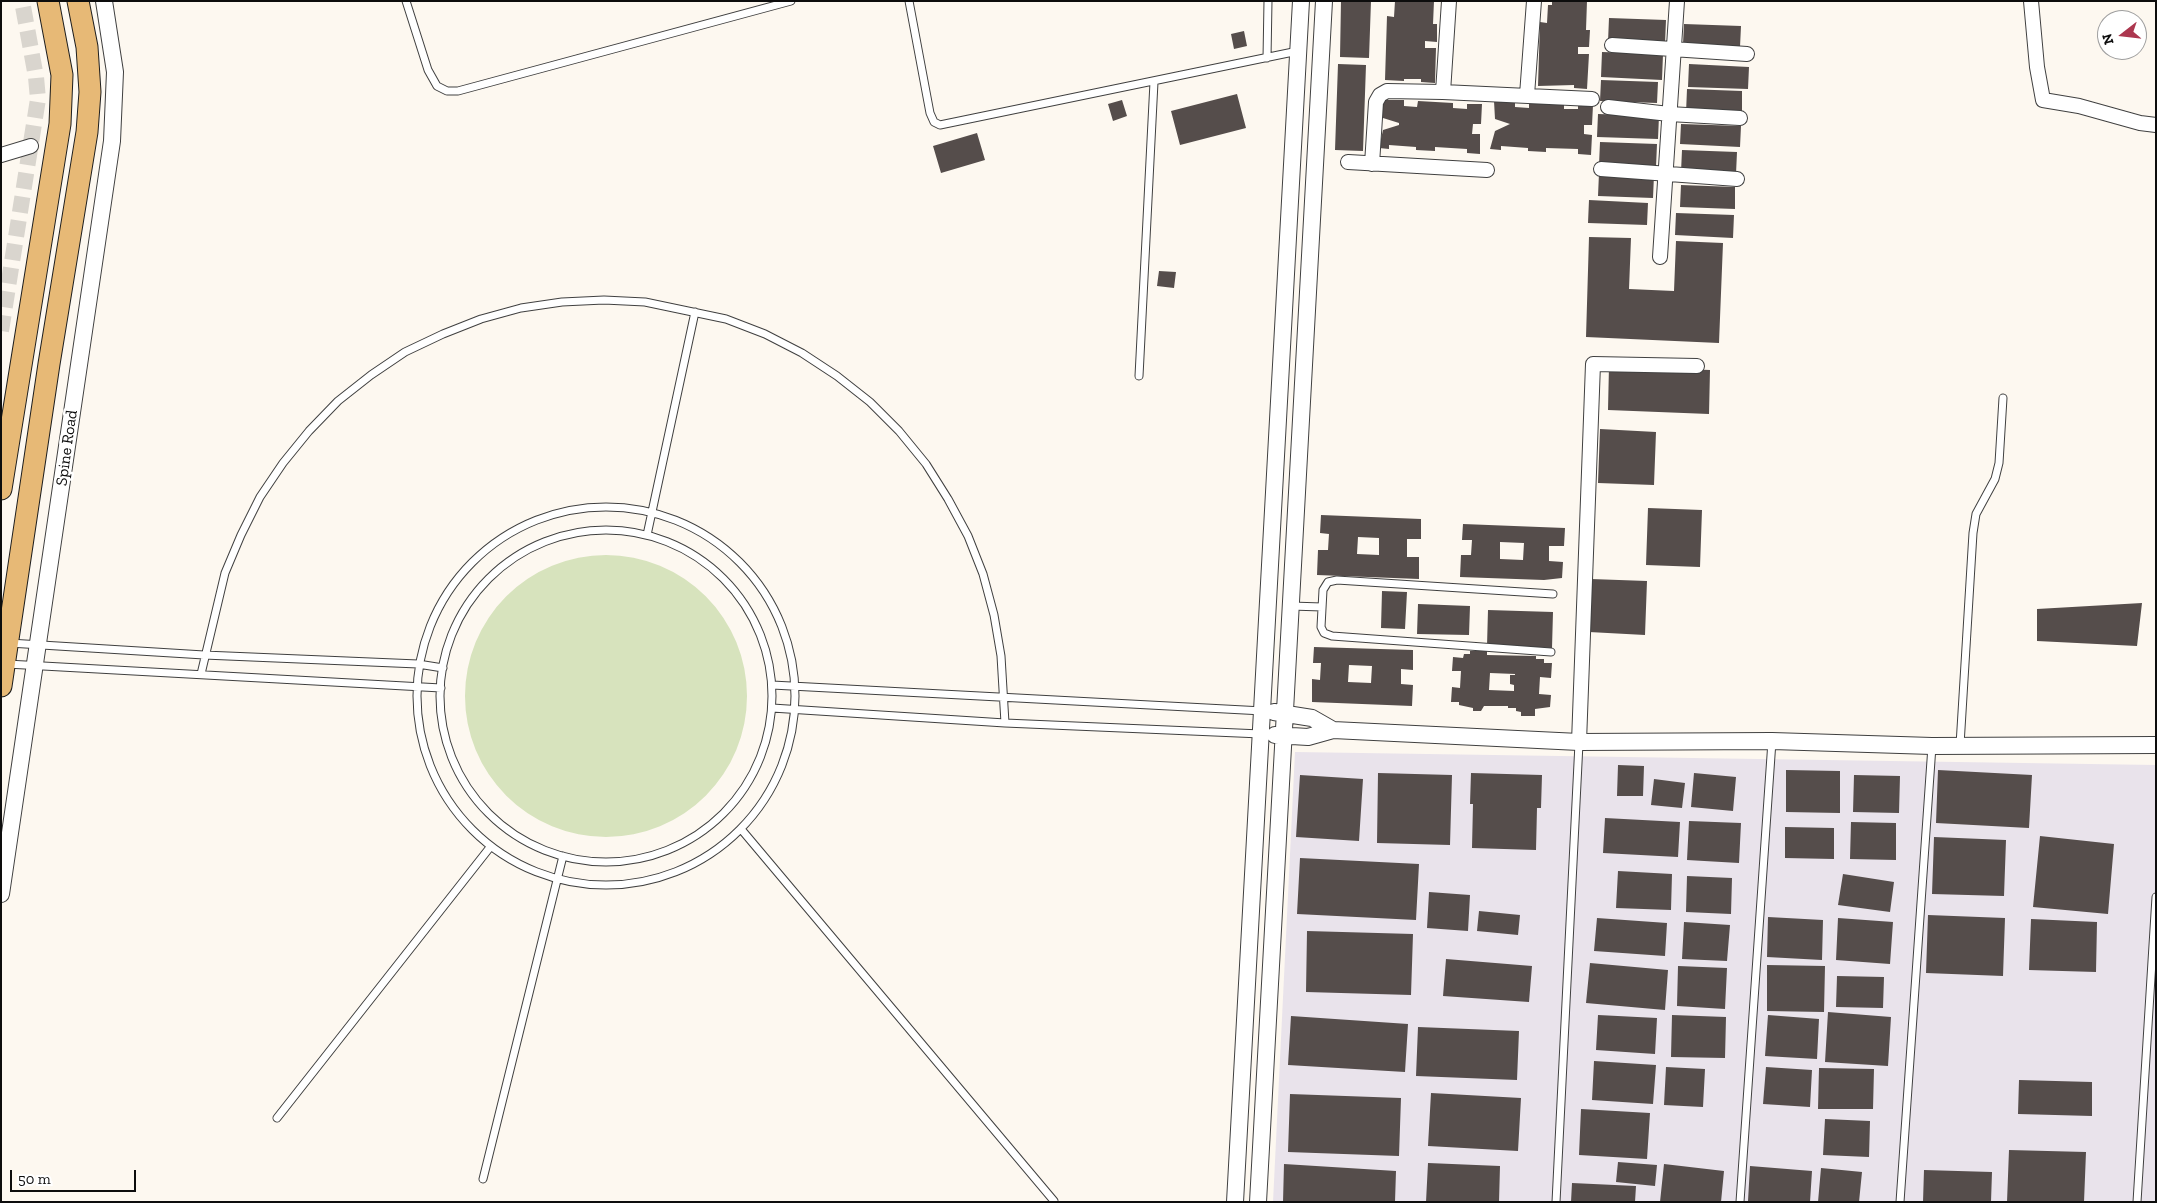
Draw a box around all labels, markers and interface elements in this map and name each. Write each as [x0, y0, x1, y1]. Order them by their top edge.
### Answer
north arrow [2097, 10, 2147, 60]
text: N [2098, 32, 2118, 46]
street label: Spine Road [52, 409, 82, 487]
scale bar [12, 1160, 139, 1192]
text: 50 m [18, 1170, 51, 1188]

